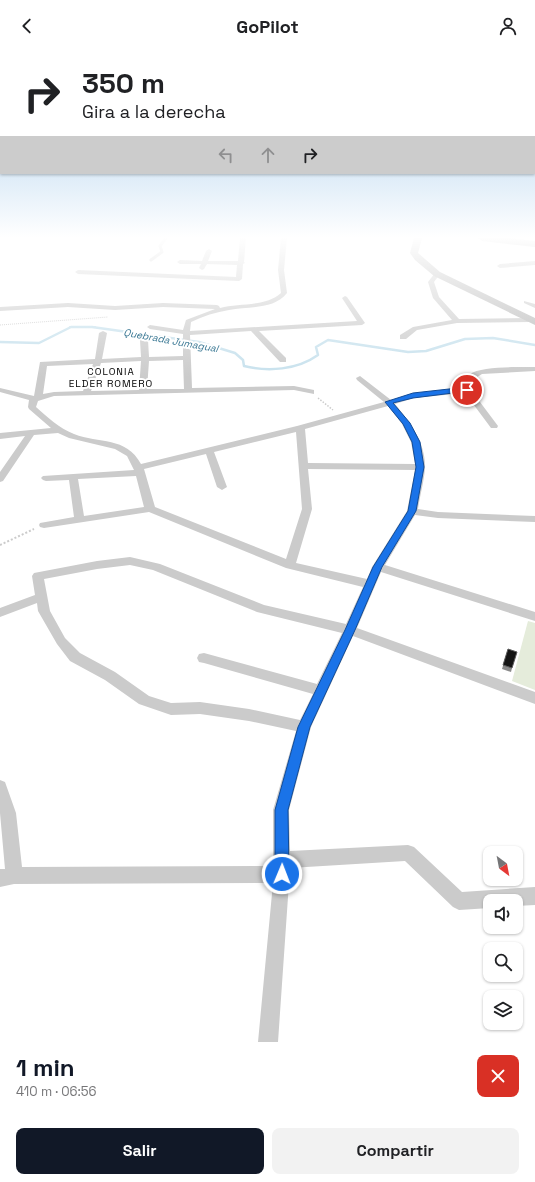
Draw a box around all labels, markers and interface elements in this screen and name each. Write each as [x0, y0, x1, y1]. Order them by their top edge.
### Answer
icon: back [16, 15, 38, 37]
text: GoPilot [236, 15, 299, 38]
icon: person [497, 15, 519, 37]
text: 350 m [82, 65, 165, 101]
icon: right [16, 68, 68, 120]
text: Gira a la derecha [82, 100, 226, 123]
icon: left [215, 144, 237, 166]
icon: ahead [257, 144, 279, 166]
icon: right [299, 144, 321, 166]
water label: Quebrada Jumagual [123, 326, 221, 355]
district label: COLONIA ELDER ROMERO [69, 365, 153, 390]
pin [450, 373, 484, 407]
icon: arrive [456, 379, 478, 401]
north arrow [483, 846, 523, 886]
map controls [483, 846, 523, 1030]
position arrow [261, 853, 303, 895]
button: sound [483, 894, 523, 934]
button: search [483, 942, 523, 982]
button: layers [483, 990, 523, 1030]
text: 1 min [16, 1052, 75, 1083]
button: close [477, 1055, 519, 1097]
text: 410 m · 06:56 [16, 1083, 97, 1100]
button: Salir [16, 1128, 264, 1174]
button: Compartir [272, 1128, 519, 1174]

